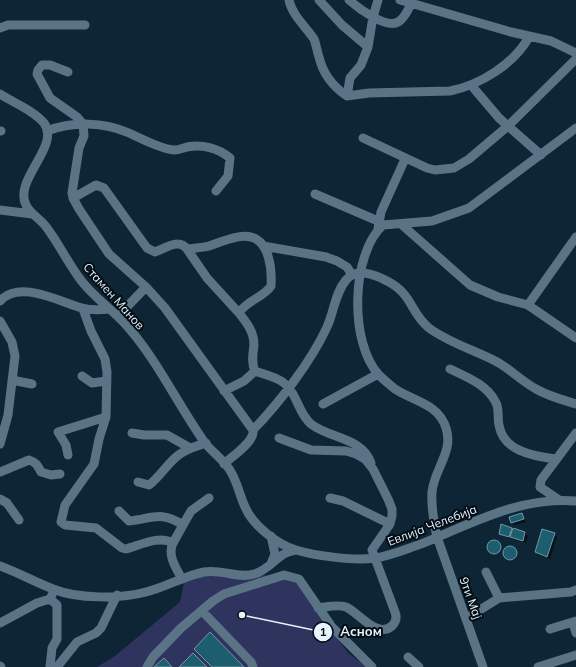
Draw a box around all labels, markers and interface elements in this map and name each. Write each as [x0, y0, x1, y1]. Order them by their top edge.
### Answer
street label: Стамен Манов [80, 260, 148, 333]
street label: Евлија Челебија [385, 501, 479, 549]
street label: 9ти Мај [457, 575, 485, 621]
callout: Асном [313, 619, 390, 644]
text: Асном [340, 623, 382, 639]
text: 1 [319, 624, 327, 639]

